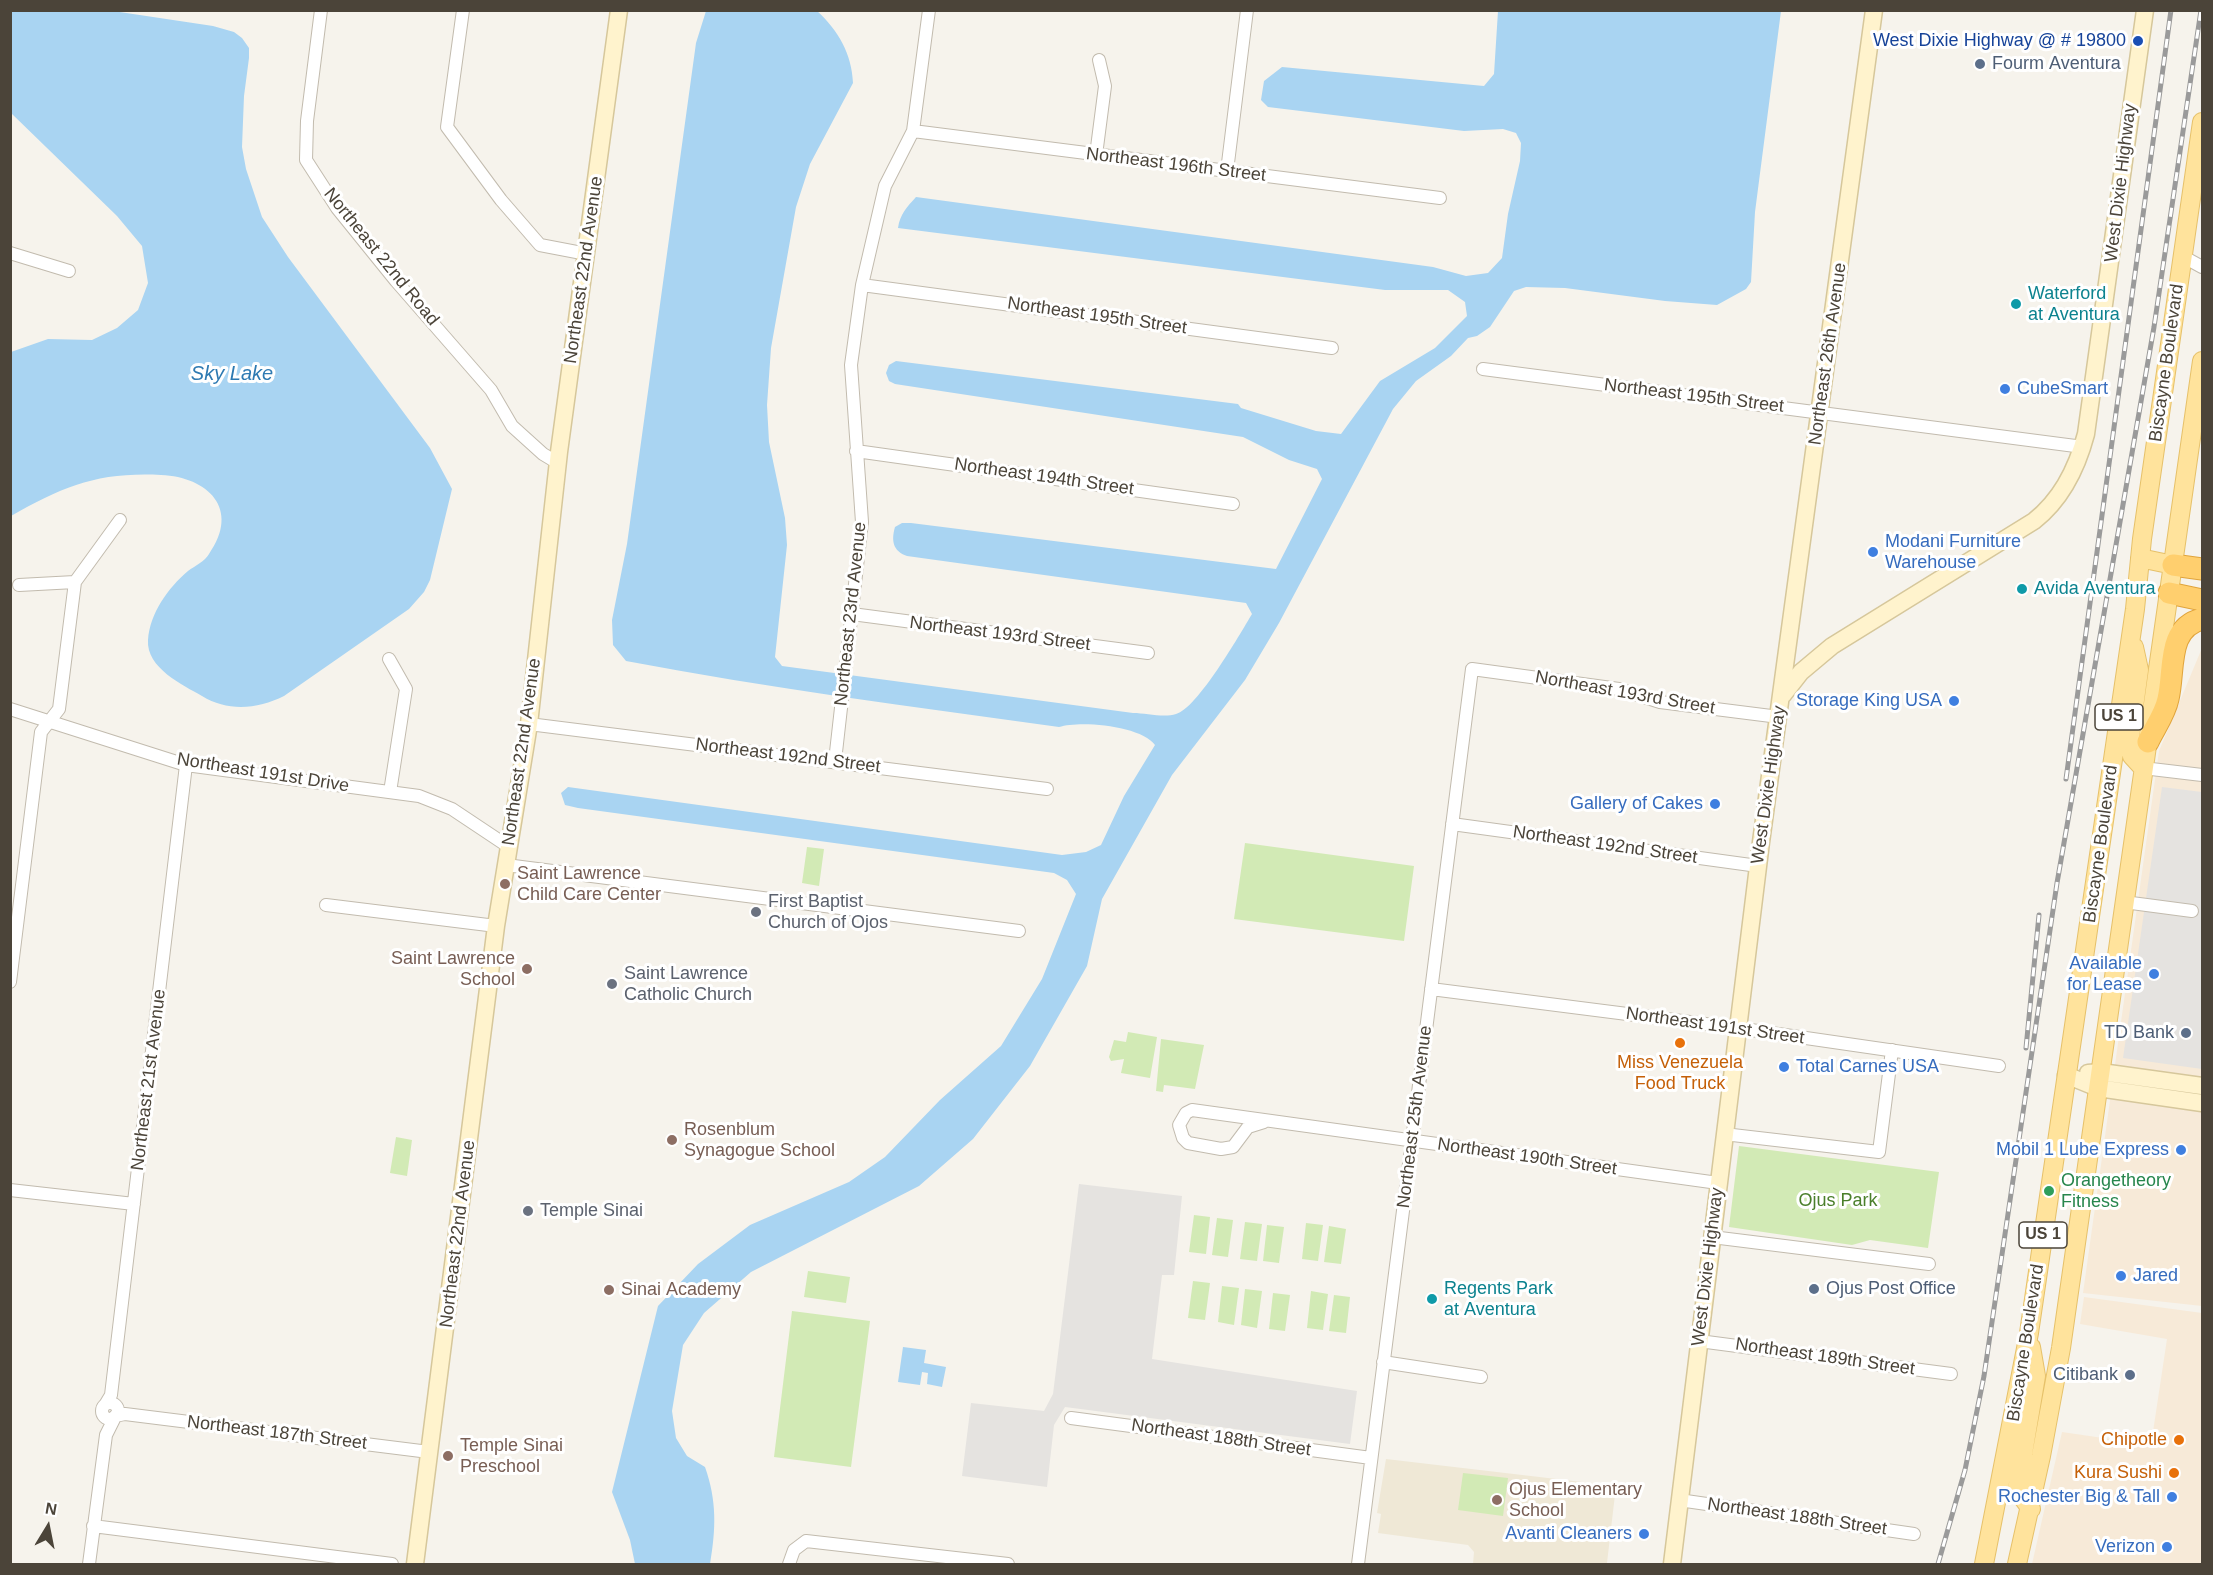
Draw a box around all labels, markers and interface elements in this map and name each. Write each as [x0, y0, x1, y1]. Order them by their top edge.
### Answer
place label: West Dixie Highway @ # 19800 [1873, 30, 2126, 52]
marker: West Dixie Highway @ # 19800 [2131, 34, 2145, 48]
place label: Fourm Aventura [1992, 53, 2121, 75]
marker: Fourm Aventura [1973, 57, 1987, 71]
street label: West Dixie Highway [2101, 102, 2141, 264]
street label: Northeast 196th Street [1085, 143, 1267, 187]
street label: Northeast 22nd Avenue [560, 175, 608, 365]
street label: Northeast 22nd Road [319, 184, 443, 330]
street label: Northeast 26th Avenue [1805, 261, 1851, 447]
place label: Waterford at Aventura [2028, 283, 2120, 326]
street label: Biscayne Boulevard [2145, 283, 2189, 443]
street label: Northeast 195th Street [1006, 293, 1188, 339]
marker: Waterford at Aventura [2009, 297, 2023, 311]
water label: Sky Lake [191, 362, 273, 386]
street label: Northeast 195th Street [1603, 374, 1785, 418]
place label: CubeSmart [2017, 378, 2108, 400]
marker: CubeSmart [1998, 382, 2012, 396]
street label: Northeast 194th Street [953, 454, 1135, 500]
street label: Northeast 23rd Avenue [831, 521, 871, 707]
place label: Modani Furniture Warehouse [1885, 531, 2021, 574]
marker: Modani Furniture Warehouse [1866, 545, 1880, 559]
place label: Avida Aventura [2034, 578, 2155, 600]
marker: Avida Aventura [2015, 582, 2029, 596]
street label: Northeast 193rd Street [908, 612, 1092, 656]
street label: Northeast 22nd Avenue [498, 657, 546, 847]
street label: Northeast 193rd Street [1533, 667, 1717, 719]
place label: Storage King USA [1796, 690, 1942, 712]
marker: Storage King USA [1947, 694, 1961, 708]
street label: West Dixie Highway [1747, 704, 1791, 866]
road number: US 1 [2095, 704, 2143, 730]
street label: Northeast 192nd Street [694, 734, 882, 778]
street label: Northeast 191st Drive [175, 749, 351, 797]
street label: Biscayne Boulevard [2079, 764, 2123, 924]
place label: Gallery of Cakes [1570, 793, 1703, 815]
marker: Gallery of Cakes [1708, 797, 1722, 811]
street label: Northeast 192nd Street [1511, 821, 1699, 869]
place label: Saint Lawrence Child Care Center [517, 863, 661, 906]
marker: Saint Lawrence Child Care Center [498, 877, 512, 891]
place label: First Baptist Church of Ojos [768, 891, 888, 934]
marker: First Baptist Church of Ojos [749, 905, 763, 919]
place label: Saint Lawrence School [391, 948, 515, 990]
place label: Available for Lease [2067, 953, 2142, 996]
marker: Saint Lawrence School [520, 962, 534, 976]
place label: Saint Lawrence Catholic Church [624, 963, 752, 1006]
marker: Available for Lease [2147, 967, 2161, 981]
marker: Saint Lawrence Catholic Church [605, 977, 619, 991]
street label: Northeast 21st Avenue [127, 988, 171, 1172]
street label: Northeast 191st Street [1624, 1003, 1806, 1049]
place label: TD Bank [2104, 1022, 2174, 1044]
street label: Northeast 25th Avenue [1393, 1024, 1437, 1210]
marker: TD Bank [2179, 1026, 2193, 1040]
marker: Miss Venezuela Food Truck [1673, 1036, 1687, 1050]
place label: Miss Venezuela Food Truck [1617, 1052, 1743, 1094]
place label: Total Carnes USA [1796, 1056, 1939, 1078]
marker: Total Carnes USA [1777, 1060, 1791, 1074]
place label: Rosenblum Synagogue School [684, 1119, 835, 1162]
marker: Rosenblum Synagogue School [665, 1133, 679, 1147]
street label: Northeast 190th Street [1436, 1134, 1618, 1180]
street label: Northeast 22nd Avenue [436, 1139, 480, 1329]
place label: Mobil 1 Lube Express [1996, 1139, 2169, 1161]
marker: Mobil 1 Lube Express [2174, 1143, 2188, 1157]
place label: Orangetheory Fitness [2061, 1170, 2171, 1212]
marker: Orangetheory Fitness [2042, 1184, 2056, 1198]
street label: West Dixie Highway [1688, 1186, 1728, 1348]
park label: Ojus Park [1798, 1190, 1878, 1212]
place label: Temple Sinai [540, 1200, 643, 1222]
marker: Temple Sinai [521, 1204, 535, 1218]
road number: US 1 [2019, 1222, 2067, 1248]
street label: Biscayne Boulevard [2003, 1263, 2049, 1423]
place label: Jared [2133, 1265, 2178, 1287]
marker: Jared [2114, 1269, 2128, 1283]
place label: Regents Park at Aventura [1444, 1278, 1553, 1320]
place label: Ojus Post Office [1826, 1278, 1956, 1300]
place label: Sinai Academy [621, 1279, 741, 1301]
marker: Ojus Post Office [1807, 1282, 1821, 1296]
marker: Sinai Academy [602, 1283, 616, 1297]
marker: Regents Park at Aventura [1425, 1292, 1439, 1306]
street label: Northeast 189th Street [1734, 1334, 1916, 1380]
place label: Citibank [2053, 1364, 2118, 1386]
marker: Citibank [2123, 1368, 2137, 1382]
street label: Northeast 187th Street [186, 1411, 368, 1455]
street label: Northeast 188th Street [1130, 1415, 1312, 1461]
place label: Chipotle [2101, 1429, 2167, 1451]
marker: Chipotle [2172, 1433, 2186, 1447]
place label: Temple Sinai Preschool [460, 1435, 563, 1478]
marker: Temple Sinai Preschool [441, 1449, 455, 1463]
place label: Kura Sushi [2074, 1462, 2162, 1484]
marker: Kura Sushi [2167, 1466, 2181, 1480]
place label: Ojus Elementary School [1509, 1479, 1642, 1522]
place label: Rochester Big & Tall [1998, 1486, 2160, 1508]
marker: Rochester Big & Tall [2165, 1490, 2179, 1504]
marker: Ojus Elementary School [1490, 1493, 1504, 1507]
street label: Northeast 188th Street [1706, 1494, 1888, 1540]
north arrow [18, 1497, 78, 1557]
text: N [44, 1499, 58, 1518]
place label: Avanti Cleaners [1505, 1523, 1632, 1545]
marker: Avanti Cleaners [1637, 1527, 1651, 1541]
place label: Verizon [2095, 1536, 2155, 1558]
marker: Verizon [2160, 1540, 2174, 1554]

